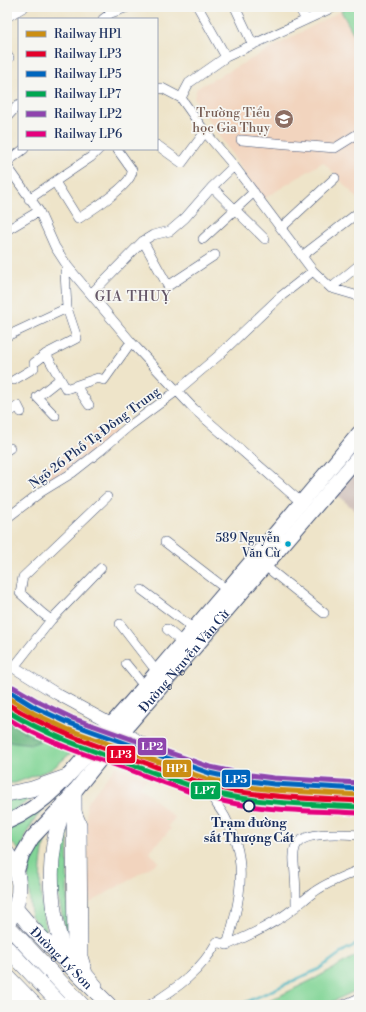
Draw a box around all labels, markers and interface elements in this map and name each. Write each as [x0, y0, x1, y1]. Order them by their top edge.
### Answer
legend [18, 18, 158, 150]
text: Railway HP1 [54, 27, 123, 42]
text: Railway LP3 [54, 47, 122, 62]
text: Railway LP5 [54, 67, 122, 82]
text: Railway LP7 [54, 87, 121, 102]
place label: Trường Tiểu học Gia Thụy [192, 105, 271, 136]
text: Railway LP2 [54, 107, 122, 122]
school or university icon: Trường Tiểu học Gia Thụy [273, 108, 295, 130]
text: Railway LP6 [54, 127, 122, 142]
district label: GIA THUỴ [95, 288, 171, 306]
street label: Ngõ 26 Phố Tạ Đông Trung [26, 383, 163, 492]
place label: 589 Nguyễn Văn Cừ [215, 531, 280, 561]
marker: 589 Nguyễn Văn Cừ [283, 539, 293, 549]
street label: Đường Nguyễn Văn Cừ [136, 606, 233, 716]
line badge: LP2 [137, 737, 167, 756]
text: LP2 [141, 740, 163, 754]
line badge: LP3 [106, 745, 136, 764]
text: LP3 [110, 748, 132, 762]
line badge: HP1 [162, 759, 192, 778]
text: HP1 [166, 762, 189, 776]
line badge: LP5 [221, 769, 251, 788]
text: LP5 [225, 773, 247, 787]
line badge: LP7 [190, 781, 221, 800]
text: LP7 [194, 784, 216, 798]
marker: Trạm đường sắt Thượng Cát [242, 799, 256, 813]
place label: Trạm đường sắt Thượng Cát [204, 815, 295, 846]
street label: Đường Lý Sơn [27, 924, 96, 993]

